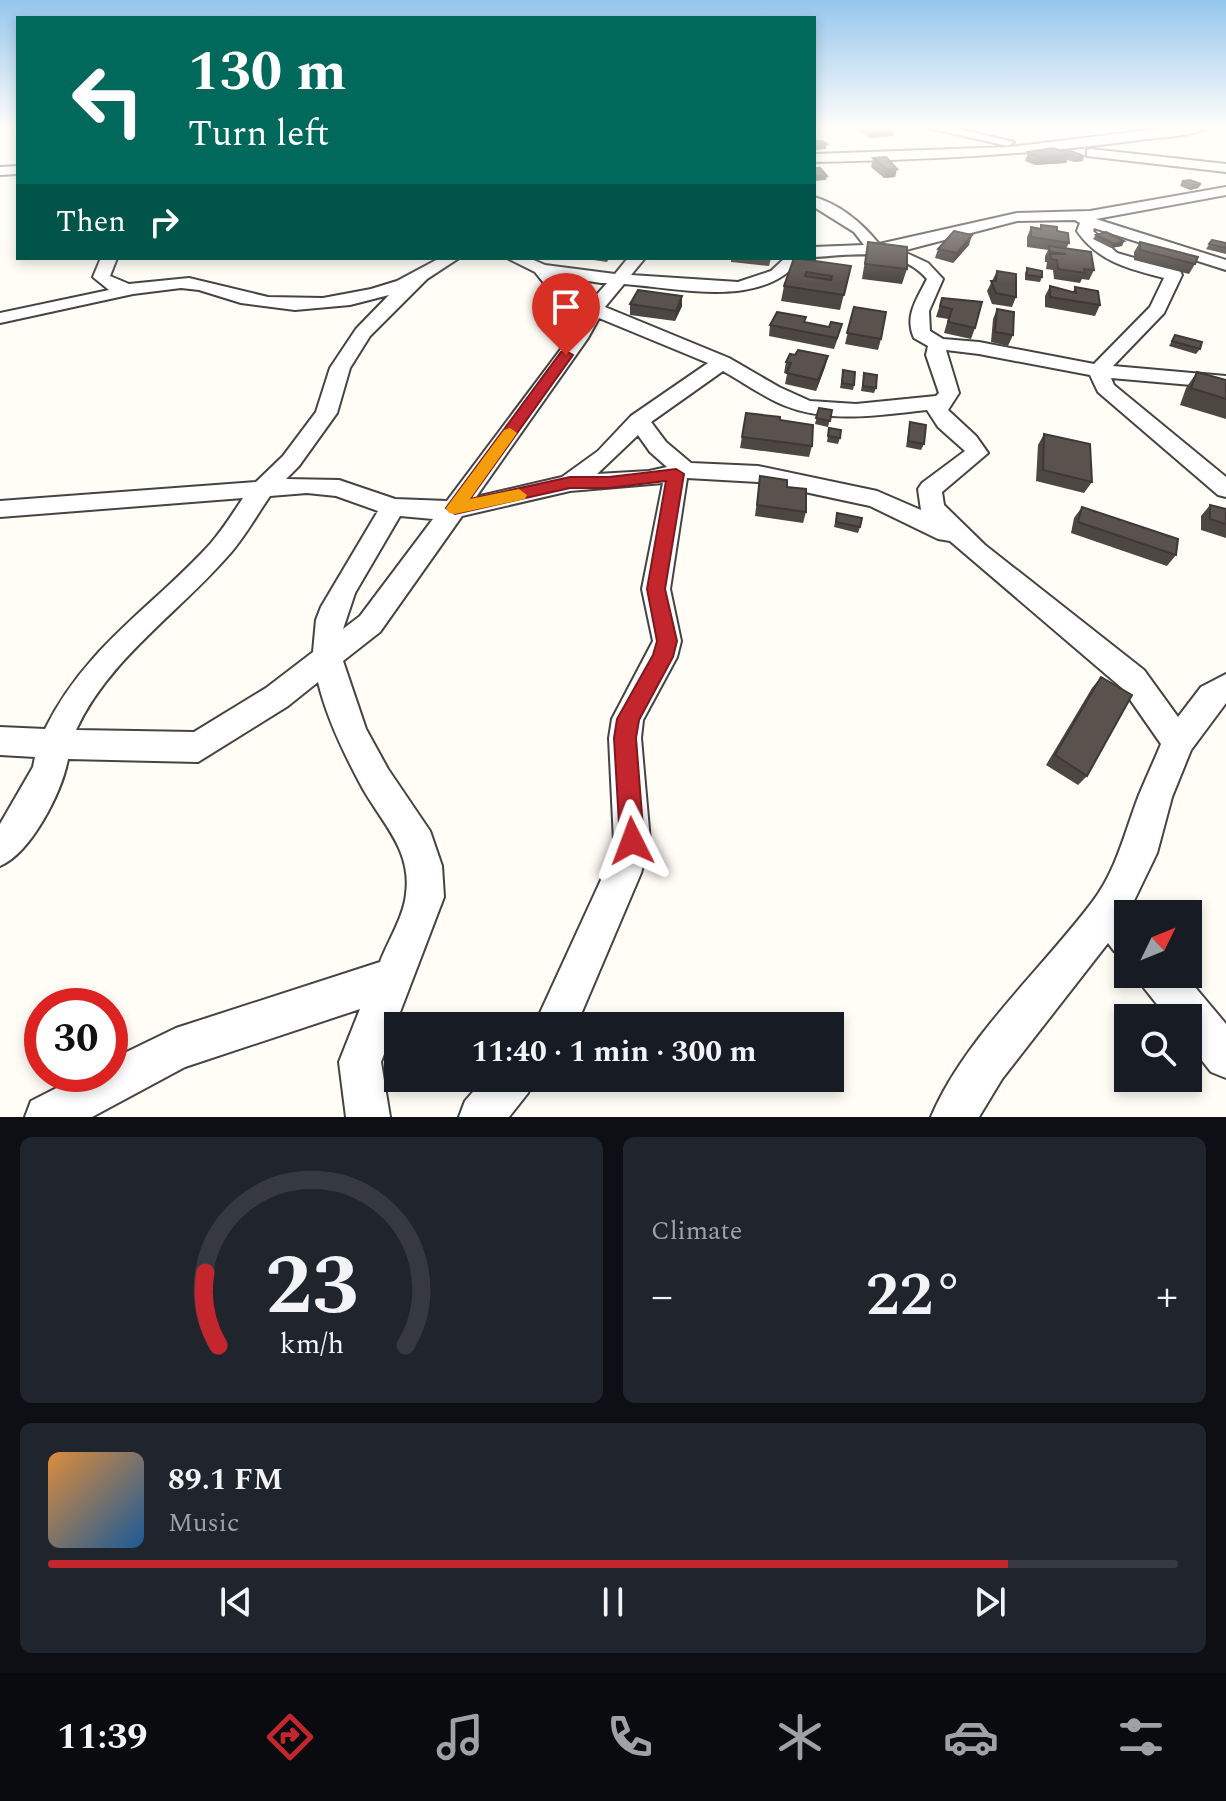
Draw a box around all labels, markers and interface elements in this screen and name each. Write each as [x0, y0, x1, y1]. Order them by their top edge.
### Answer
text: 130 m [188, 30, 347, 115]
icon: left [56, 48, 160, 152]
text: Turn left [188, 107, 329, 162]
text: Then [56, 199, 126, 245]
icon: right [142, 200, 186, 244]
pin [532, 273, 600, 355]
icon: arrive [544, 285, 588, 329]
position arrow [590, 799, 674, 883]
north arrow [1114, 900, 1202, 988]
map controls [1114, 900, 1202, 1092]
speed limit sign: 30 [24, 988, 128, 1092]
button: search [1114, 1004, 1202, 1092]
text: 11:40 · 1 min · 300 m [471, 1029, 757, 1075]
text: Climate [651, 1211, 742, 1251]
text: 23 [265, 1224, 358, 1351]
text: 22° [866, 1250, 963, 1342]
text: − [651, 1263, 673, 1330]
text: + [1156, 1263, 1178, 1330]
text: km/h [279, 1323, 344, 1366]
text: 89.1 FM [168, 1457, 283, 1503]
text: Music [168, 1503, 239, 1543]
icon: previous [214, 1580, 258, 1624]
icon: pause [591, 1580, 635, 1624]
icon: next [968, 1580, 1012, 1624]
icon: directions [262, 1709, 318, 1765]
icon: music [432, 1709, 488, 1765]
icon: phone [602, 1709, 658, 1765]
icon: climate [772, 1709, 828, 1765]
icon: car [943, 1709, 999, 1765]
icon: filters [1113, 1709, 1169, 1765]
text: 11:39 [57, 1710, 148, 1765]

